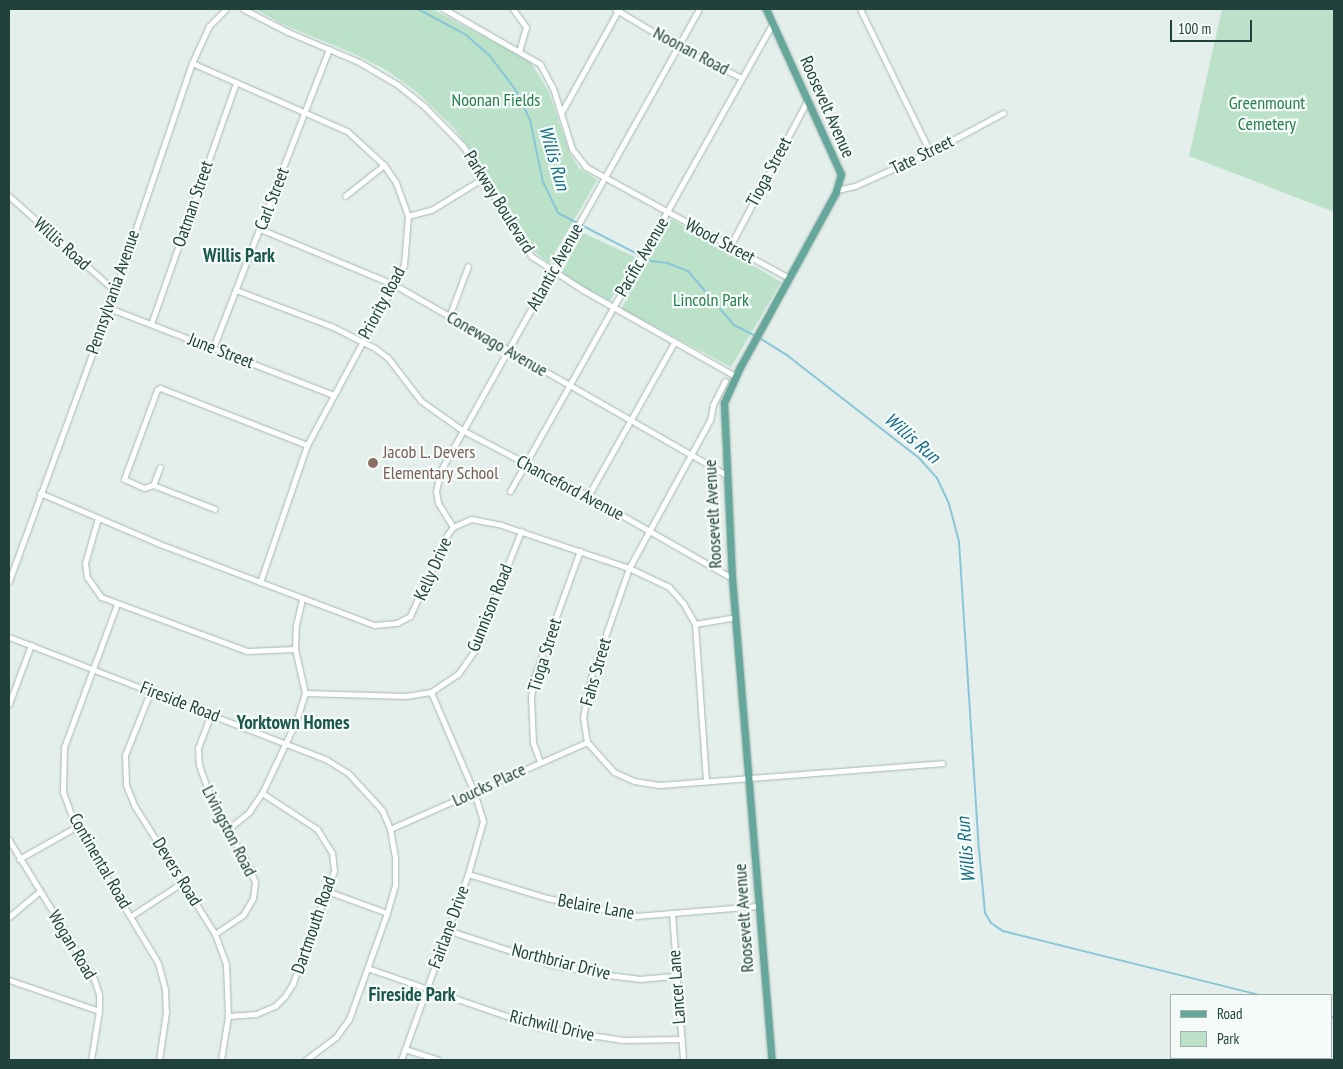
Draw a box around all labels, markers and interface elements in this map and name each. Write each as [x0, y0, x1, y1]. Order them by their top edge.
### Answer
scale bar [1173, 10, 1256, 42]
text: 100 m [1178, 19, 1211, 38]
street label: Noonan Road [649, 22, 733, 80]
street label: Roosevelt Avenue [795, 53, 859, 161]
park label: Noonan Fields [452, 89, 540, 111]
park label: Greenmount Cemetery [1229, 93, 1305, 136]
water label: Willis Run [534, 123, 574, 193]
street label: Tate Street [887, 131, 957, 179]
street label: Tioga Street [742, 133, 796, 211]
street label: Parkway Boulevard [459, 146, 539, 258]
street label: Oatman Street [168, 158, 218, 250]
street label: Carl Street [250, 165, 294, 233]
street label: Willis Road [29, 213, 95, 275]
street label: Pacific Avenue [610, 213, 674, 301]
street label: Wood Street [681, 214, 759, 268]
street label: Atlantic Avenue [522, 219, 588, 315]
street label: Pennsylvania Avenue [82, 227, 144, 357]
district label: Willis Park [203, 245, 275, 267]
street label: Priority Road [354, 263, 410, 343]
park label: Lincoln Park [673, 289, 749, 311]
street label: Conewago Avenue [442, 306, 552, 382]
street label: June Street [185, 329, 257, 373]
water label: Willis Run [880, 408, 944, 468]
place label: Jacob L. Devers Elementary School [383, 442, 499, 484]
street label: Chanceford Avenue [512, 451, 628, 525]
marker: Jacob L. Devers Elementary School [367, 457, 379, 469]
street label: Roosevelt Avenue [699, 459, 727, 569]
street label: Kelly Drive [409, 534, 457, 604]
street label: Gunnison Road [463, 561, 517, 655]
street label: Tioga Street [524, 616, 566, 694]
street label: Fahs Street [576, 636, 616, 708]
street label: Fireside Road [137, 677, 223, 727]
district label: Yorktown Homes [236, 712, 350, 734]
street label: Loucks Place [449, 759, 529, 811]
street label: Livingston Road [197, 782, 261, 880]
street label: Continental Road [64, 810, 136, 912]
water label: Willis Run [952, 816, 980, 884]
street label: Devers Road [148, 834, 206, 910]
street label: Roosevelt Avenue [729, 863, 759, 973]
street label: Dartmouth Road [287, 873, 341, 977]
street label: Fairlane Drive [424, 883, 474, 971]
street label: Belaire Lane [556, 890, 636, 924]
street label: Wogan Road [43, 907, 101, 983]
street label: Northbriar Drive [509, 939, 613, 985]
street label: Lancer Lane [664, 949, 690, 1025]
district label: Fireside Park [368, 984, 456, 1006]
legend [1170, 994, 1333, 1059]
text: Road [1217, 1004, 1243, 1023]
street label: Richwill Drive [508, 1006, 596, 1046]
text: Park [1217, 1029, 1239, 1048]

